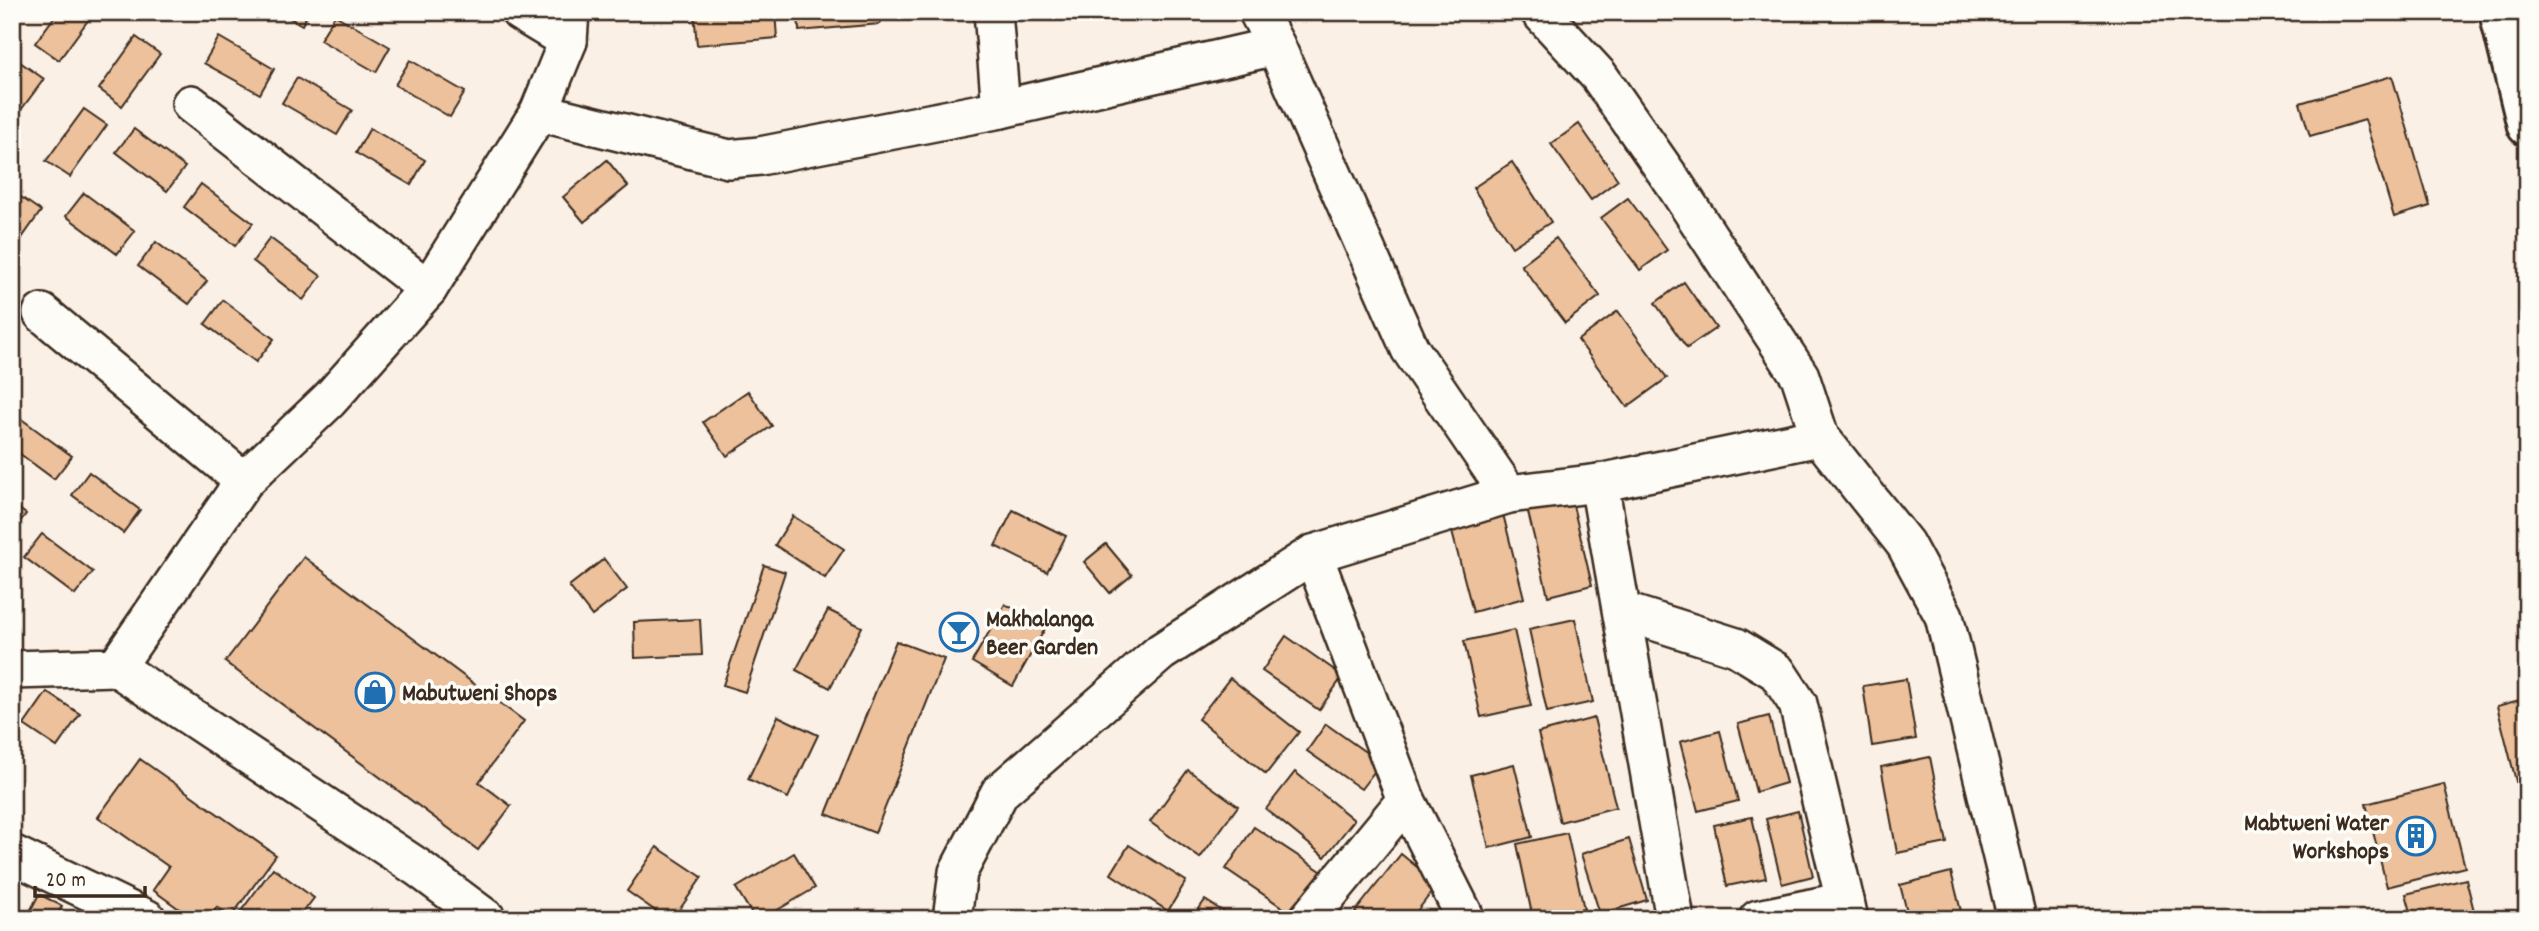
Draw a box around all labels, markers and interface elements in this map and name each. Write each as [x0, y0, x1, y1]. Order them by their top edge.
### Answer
place label: Makhalanga Beer Garden [986, 604, 1098, 666]
bar icon: Makhalanga Beer Garden [938, 611, 980, 653]
shop icon: Mabutweni Shops [354, 671, 396, 713]
place label: Mabutweni Shops [402, 678, 557, 712]
place label: Mabtweni Water Workshops [2244, 808, 2390, 870]
building icon: Mabtweni Water Workshops [2395, 815, 2437, 857]
scale bar [35, 854, 145, 898]
text: 20 m [46, 867, 86, 897]

